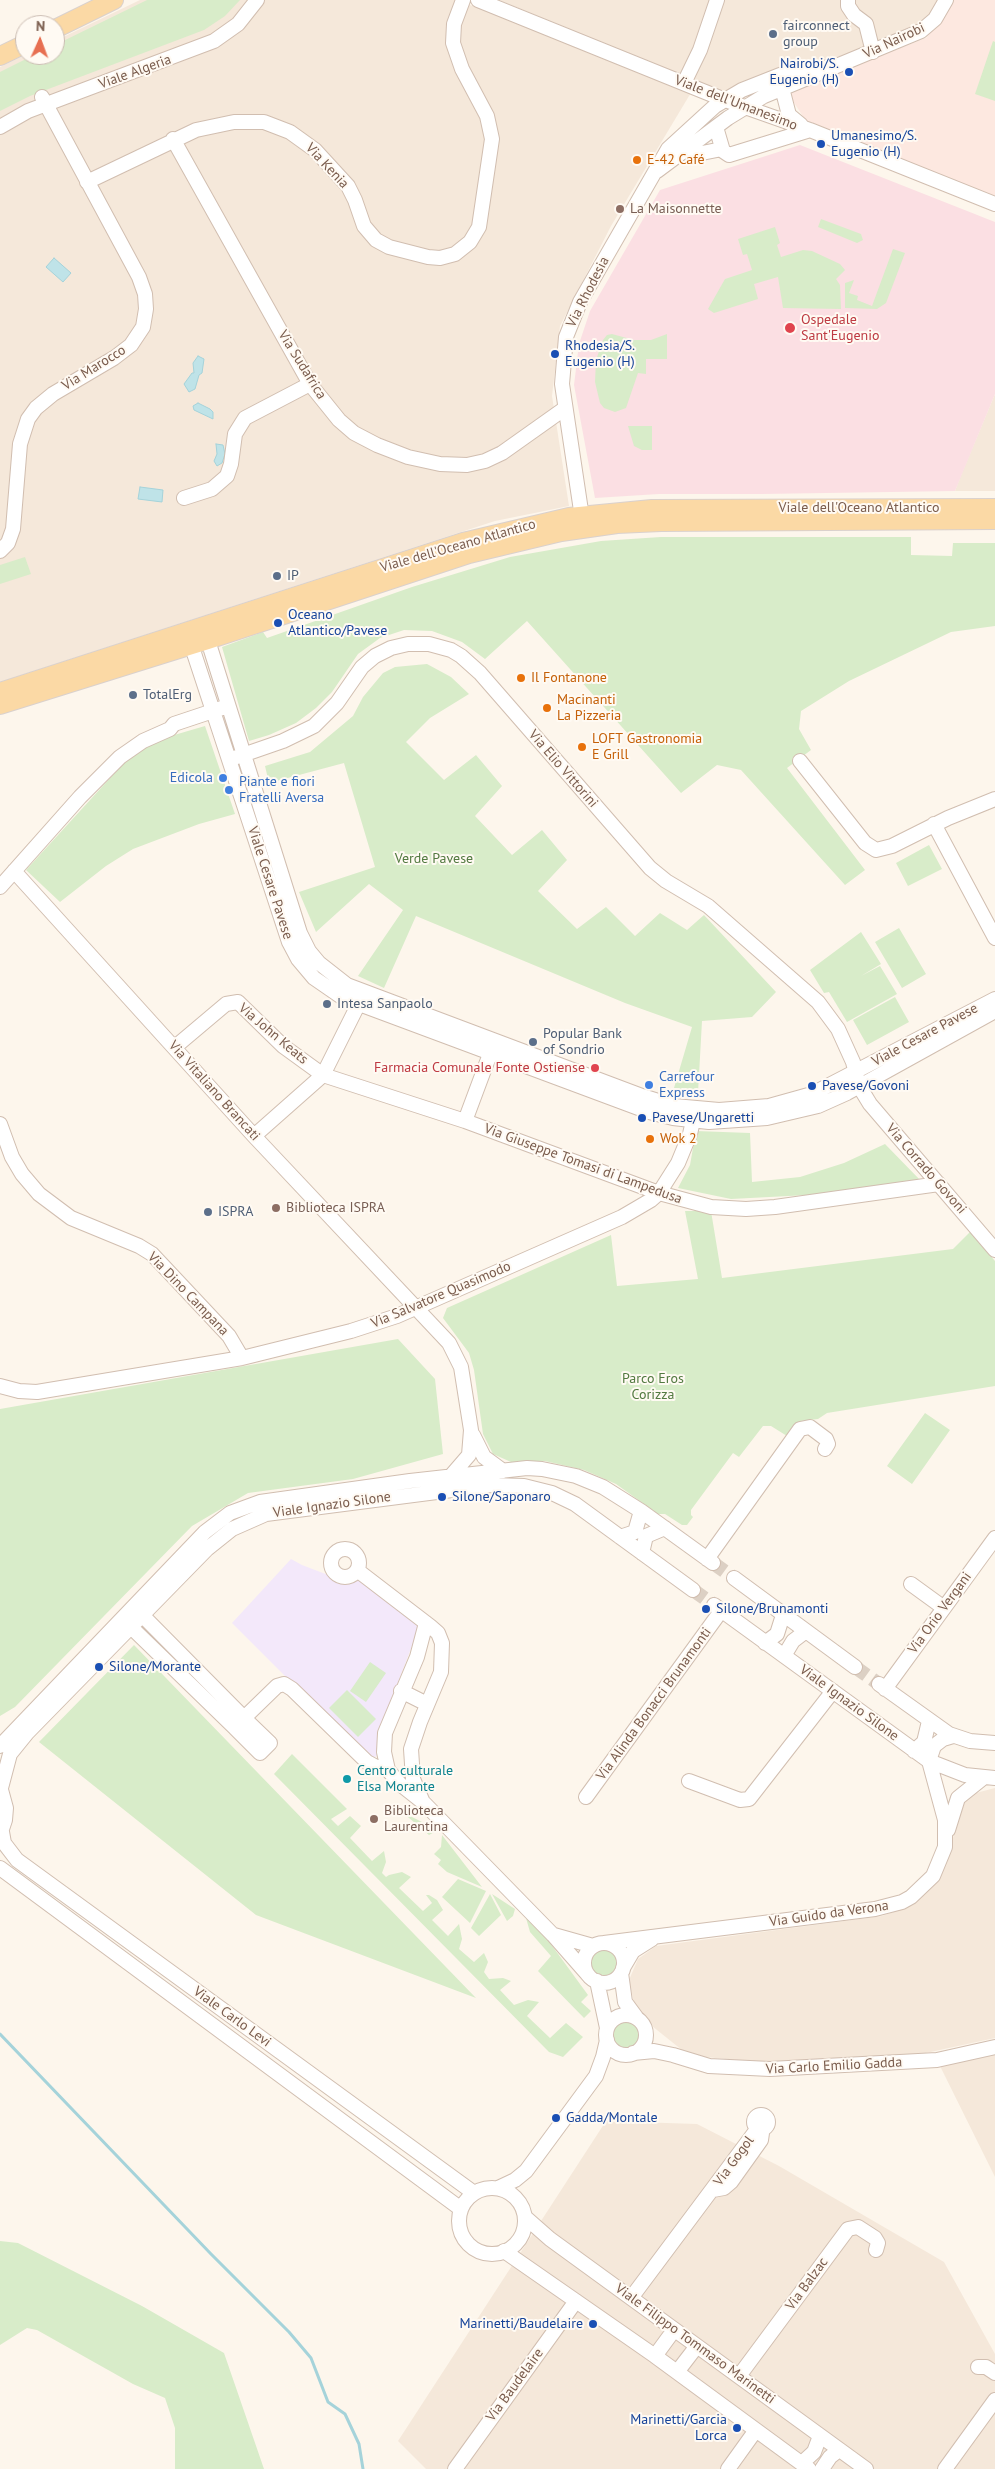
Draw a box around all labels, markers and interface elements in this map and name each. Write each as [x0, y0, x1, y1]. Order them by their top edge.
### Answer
north arrow [15, 15, 65, 65]
text: N [36, 17, 45, 35]
place label: fairconnect group [783, 18, 850, 50]
street label: Via Nairobi [861, 19, 927, 63]
marker: fairconnect group [767, 28, 779, 40]
street label: Viale Algeria [96, 51, 174, 93]
place label: Nairobi/S. Eugenio (H) [769, 56, 839, 88]
marker: Nairobi/S. Eugenio (H) [843, 66, 855, 78]
street label: Viale dell'Umanesimo [672, 72, 800, 134]
place label: Umanesimo/S. Eugenio (H) [831, 128, 917, 160]
marker: Umanesimo/S. Eugenio (H) [815, 138, 827, 150]
street label: Via Kenia [302, 140, 352, 192]
place label: E-42 Café [647, 152, 705, 168]
marker: E-42 Café [631, 154, 643, 166]
place label: La Maisonnette [630, 201, 722, 217]
marker: La Maisonnette [614, 203, 626, 215]
street label: Via Rhodesia [563, 254, 613, 330]
place label: Ospedale Sant'Eugenio [801, 312, 879, 344]
marker: Ospedale Sant'Eugenio [783, 321, 797, 335]
street label: Via Sudafrica [274, 327, 330, 403]
place label: Rhodesia/S. Eugenio (H) [565, 338, 635, 371]
street label: Via Marocco [59, 342, 129, 394]
marker: Rhodesia/S. Eugenio (H) [549, 348, 561, 360]
street label: Viale dell'Oceano Atlantico [779, 500, 939, 516]
street label: Viale dell'Oceano Atlantico [378, 516, 538, 576]
place label: IP [287, 568, 299, 584]
marker: IP [271, 570, 283, 582]
place label: Oceano Atlantico/Pavese [288, 607, 387, 640]
marker: Oceano Atlantico/Pavese [272, 617, 284, 629]
place label: Il Fontanone [531, 670, 607, 686]
marker: Il Fontanone [515, 672, 527, 684]
place label: TotalErg [143, 687, 192, 703]
marker: TotalErg [127, 689, 139, 701]
place label: Macinanti La Pizzeria [557, 692, 621, 724]
marker: Macinanti La Pizzeria [541, 702, 553, 714]
street label: Via Elio Vittorini [525, 727, 601, 811]
place label: LOFT Gastronomia E Grill [592, 731, 702, 764]
marker: LOFT Gastronomia E Grill [576, 741, 588, 753]
place label: Edicola [170, 770, 213, 786]
marker: Edicola [217, 772, 229, 784]
place label: Piante e fiori Fratelli Aversa [239, 774, 324, 806]
marker: Piante e fiori Fratelli Aversa [223, 784, 235, 796]
street label: Viale Cesare Pavese [244, 824, 296, 942]
park label: Verde Pavese [395, 851, 473, 867]
place label: Intesa Sanpaolo [337, 996, 433, 1012]
marker: Intesa Sanpaolo [321, 998, 333, 1010]
street label: Via John Keats [235, 1000, 311, 1068]
street label: Viale Cesare Pavese [869, 1000, 981, 1070]
place label: Popular Bank of Sondrio [543, 1026, 622, 1058]
marker: Popular Bank of Sondrio [527, 1036, 539, 1048]
street label: Via Vitaliano Brancati [165, 1038, 263, 1144]
place label: Farmacia Comunale Fonte Ostiense [374, 1060, 585, 1076]
marker: Farmacia Comunale Fonte Ostiense [589, 1062, 601, 1074]
place label: Carrefour Express [659, 1069, 714, 1102]
place label: Pavese/Govoni [822, 1078, 909, 1094]
marker: Carrefour Express [643, 1079, 655, 1091]
marker: Pavese/Govoni [806, 1080, 818, 1092]
place label: Pavese/Ungaretti [652, 1110, 754, 1126]
marker: Pavese/Ungaretti [636, 1112, 648, 1124]
street label: Via Giuseppe Tomasi di Lampedusa [482, 1120, 684, 1208]
street label: Via Corrado Govoni [882, 1120, 970, 1218]
place label: Wok 2 [660, 1131, 697, 1147]
marker: Wok 2 [644, 1133, 656, 1145]
place label: Biblioteca ISPRA [286, 1200, 385, 1216]
marker: Biblioteca ISPRA [270, 1202, 282, 1214]
place label: ISPRA [218, 1204, 253, 1220]
marker: ISPRA [202, 1206, 214, 1218]
street label: Via Dino Campana [144, 1249, 232, 1339]
street label: Via Salvatore Quasimodo [369, 1258, 513, 1332]
park label: Parco Eros Corizza [622, 1371, 684, 1404]
street label: Viale Ignazio Silone [272, 1488, 392, 1522]
place label: Silone/Saponaro [452, 1489, 551, 1505]
marker: Silone/Saponaro [436, 1491, 448, 1503]
street label: Via Orio Vergani [905, 1569, 975, 1657]
place label: Silone/Brunamonti [716, 1601, 829, 1617]
marker: Silone/Brunamonti [700, 1603, 712, 1615]
street label: Via Alinda Bonacci Brunamonti [593, 1624, 715, 1784]
place label: Silone/Morante [109, 1659, 201, 1675]
marker: Silone/Morante [93, 1661, 105, 1673]
street label: Viale Ignazio Silone [796, 1661, 902, 1745]
place label: Centro culturale Elsa Morante [357, 1763, 453, 1795]
marker: Centro culturale Elsa Morante [341, 1773, 353, 1785]
place label: Biblioteca Laurentina [384, 1803, 448, 1835]
marker: Biblioteca Laurentina [368, 1813, 380, 1825]
street label: Via Guido da Verona [768, 1897, 890, 1931]
street label: Viale Carlo Levi [190, 1983, 274, 2051]
street label: Via Carlo Emilio Gadda [765, 2054, 903, 2078]
place label: Gadda/Montale [566, 2110, 658, 2126]
marker: Gadda/Montale [550, 2112, 562, 2124]
street label: Via Gogol [710, 2133, 758, 2189]
street label: Via Balzac [782, 2254, 832, 2314]
street label: Viale Filippo Tommaso Marinetti [612, 2280, 778, 2408]
place label: Marinetti/Baudelaire [460, 2316, 583, 2332]
marker: Marinetti/Baudelaire [587, 2318, 599, 2330]
street label: Via Baudelaire [483, 2345, 547, 2425]
place label: Marinetti/Garcia Lorca [630, 2412, 727, 2444]
marker: Marinetti/Garcia Lorca [731, 2422, 743, 2434]

